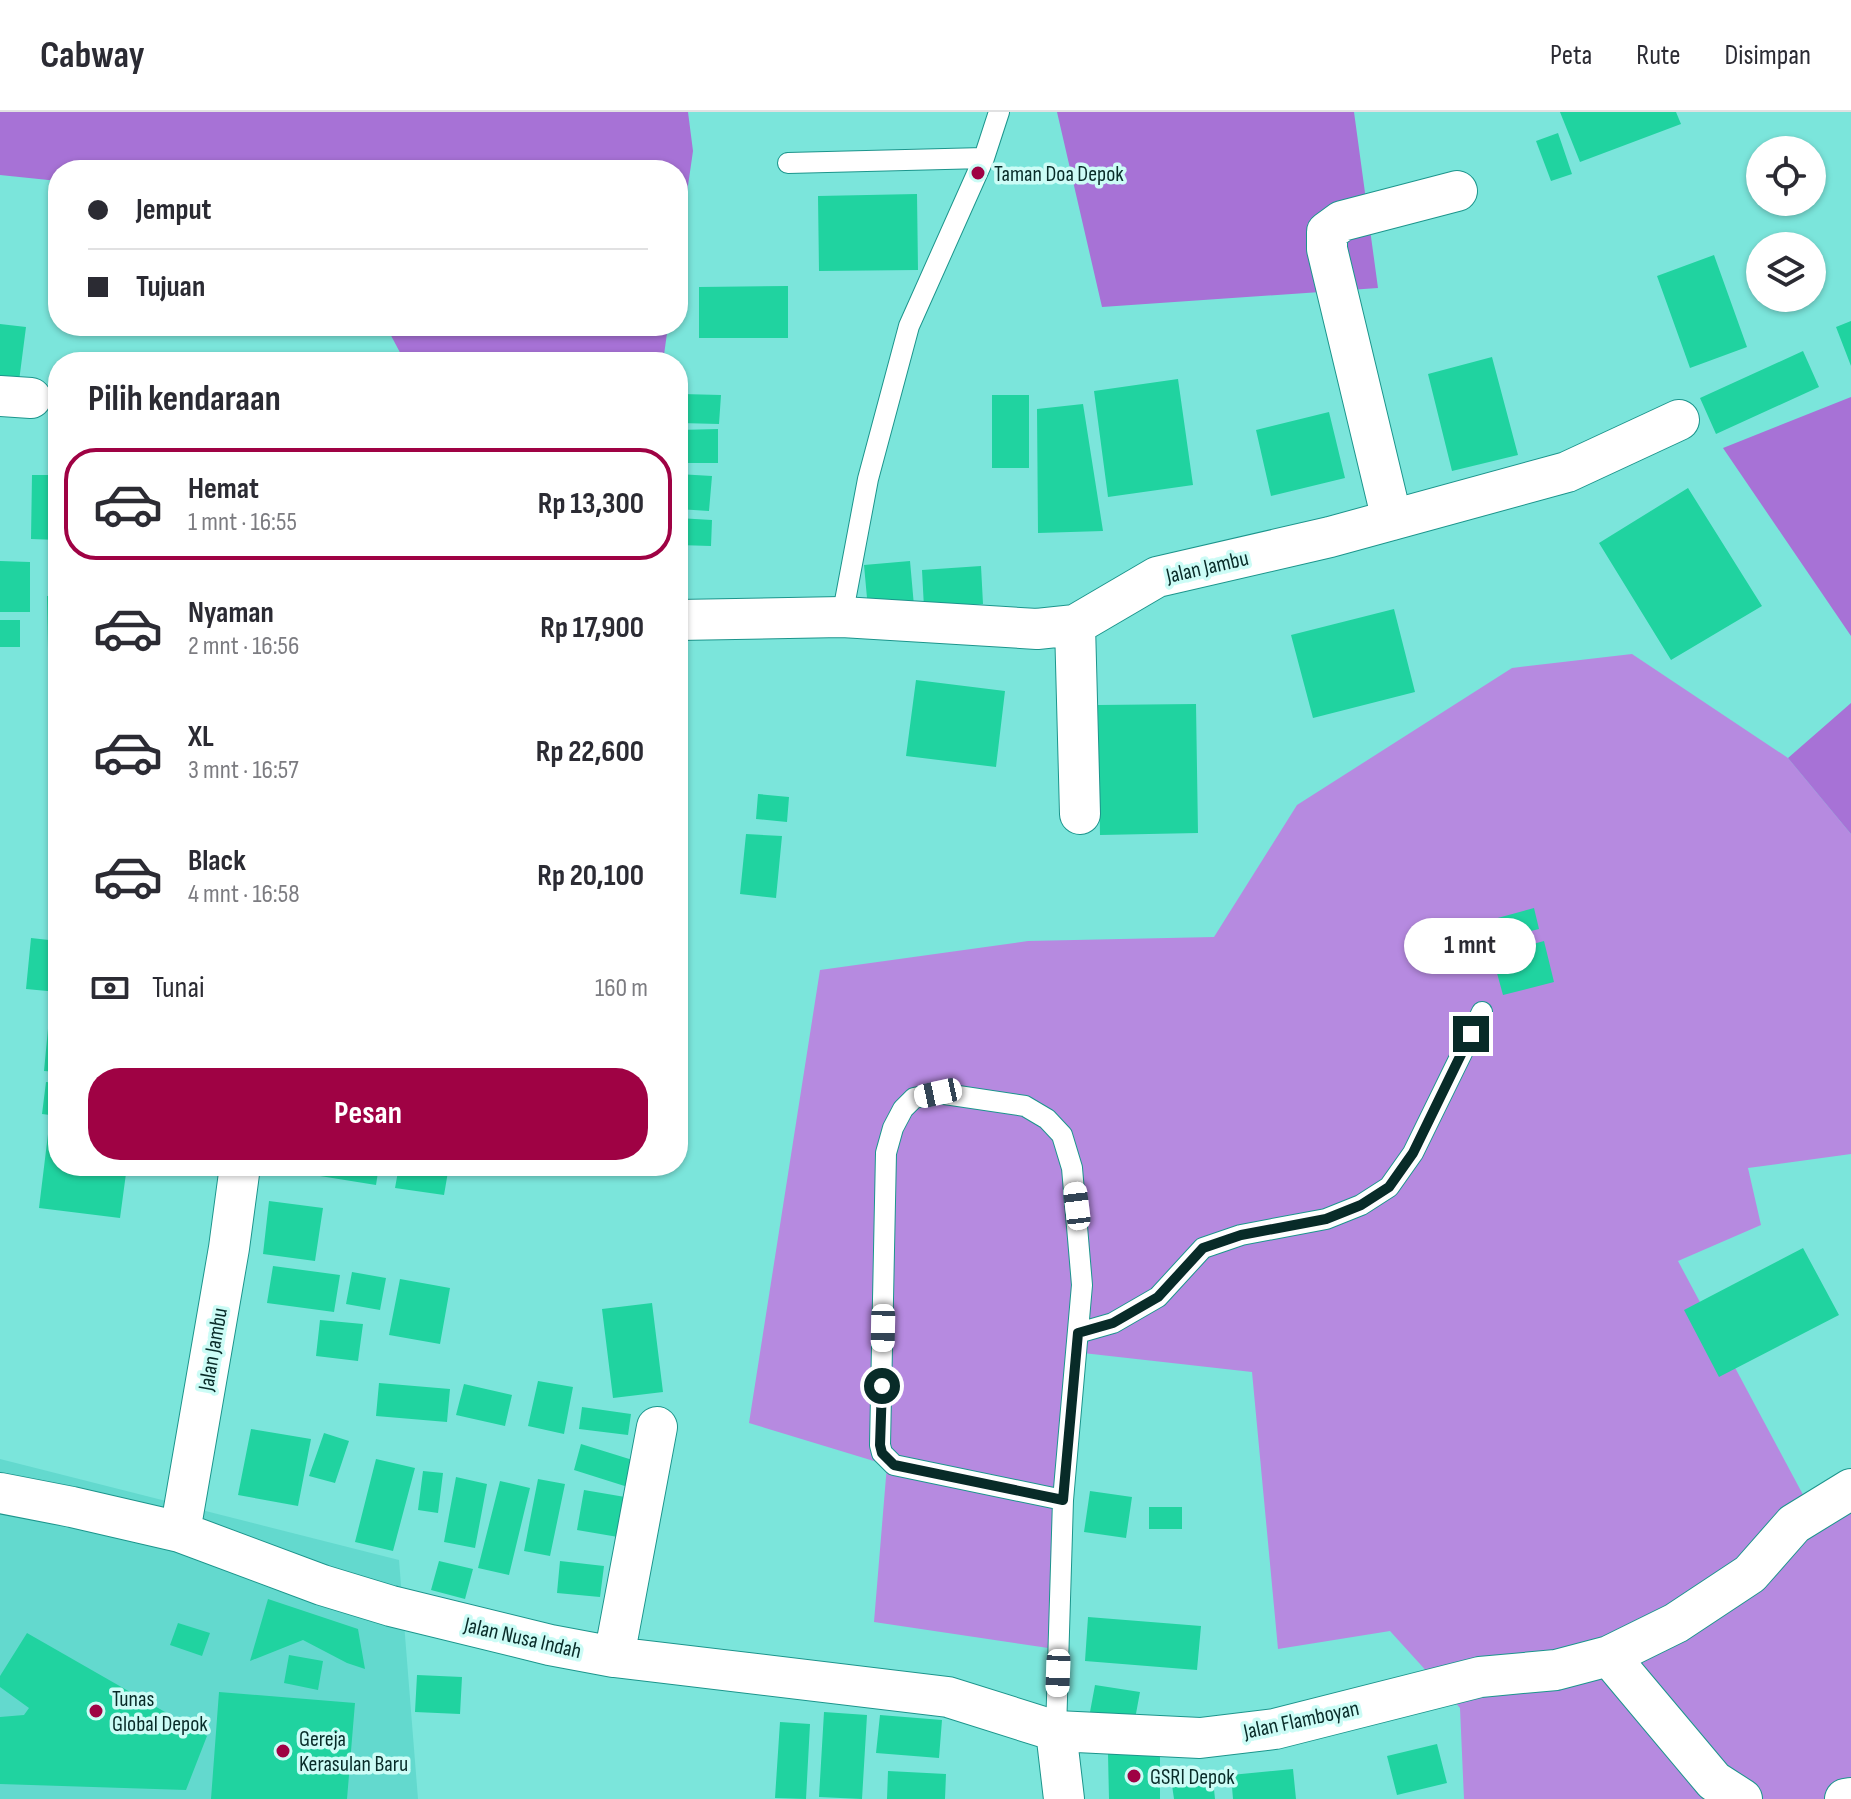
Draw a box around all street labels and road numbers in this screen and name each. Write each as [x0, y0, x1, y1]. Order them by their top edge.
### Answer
street label: Jalan Jambu [1162, 545, 1251, 590]
street label: Jalan Jambu [193, 1306, 234, 1394]
street label: Jalan Nusa Indah [460, 1612, 584, 1665]
street label: Jalan Flamboyan [1240, 1695, 1362, 1746]

